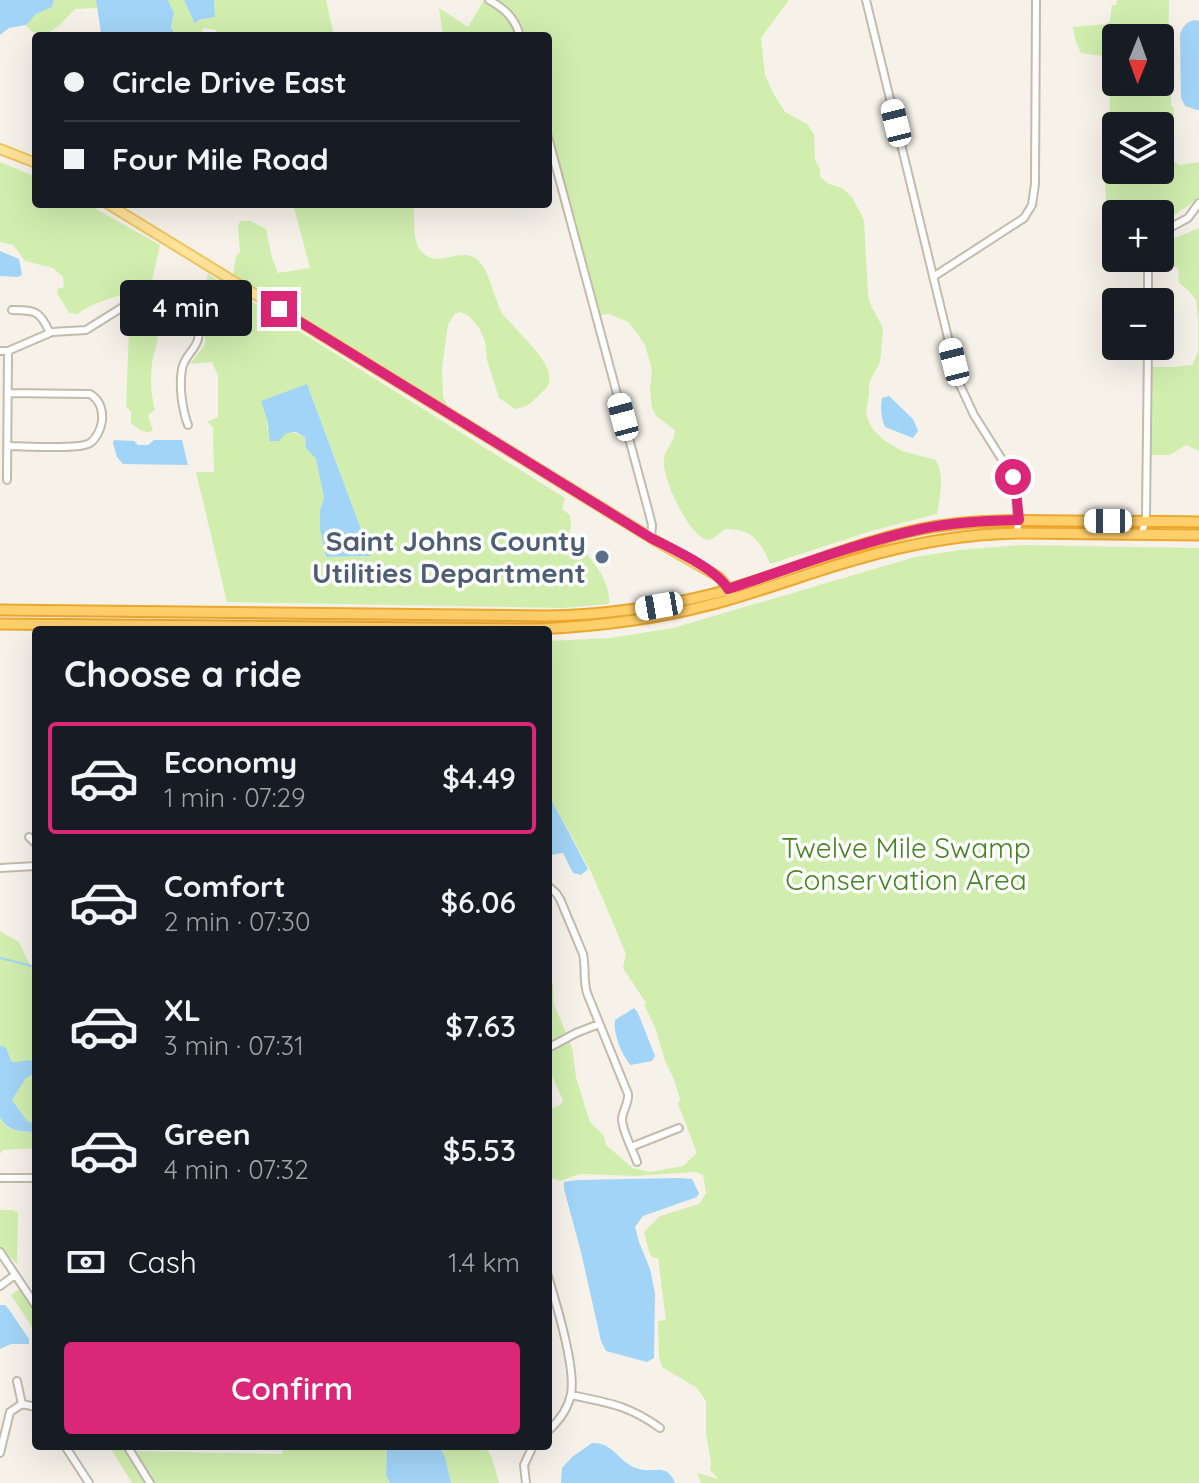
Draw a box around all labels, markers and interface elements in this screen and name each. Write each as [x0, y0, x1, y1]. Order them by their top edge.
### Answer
north arrow [1102, 24, 1174, 96]
map controls [1102, 24, 1174, 360]
text: Circle Drive East [112, 63, 347, 101]
car [879, 97, 913, 149]
button: layers [1102, 112, 1174, 184]
text: Four Mile Road [112, 140, 329, 178]
button: + [1102, 200, 1174, 272]
callout: 4 min [119, 281, 251, 337]
button: − [1102, 288, 1174, 360]
text: 4 min [152, 291, 220, 324]
route end [261, 291, 297, 327]
car [937, 336, 971, 388]
car [605, 391, 641, 443]
route start [995, 459, 1031, 495]
car [1084, 509, 1132, 533]
place label: Saint Johns County Utilities Department [312, 523, 586, 590]
marker: Saint Johns County Utilities Department [593, 548, 611, 566]
car [633, 590, 685, 622]
text: Choose a ride [64, 651, 302, 696]
icon: car [68, 742, 140, 814]
text: Economy [164, 743, 297, 781]
text: $4.49 [442, 759, 516, 797]
text: 1 min · 07:29 [164, 781, 305, 814]
park label: Twelve Mile Swamp Conservation Area [781, 830, 1031, 897]
icon: car [68, 866, 140, 938]
text: Comfort [164, 867, 285, 905]
text: $6.06 [441, 883, 516, 921]
text: 2 min · 07:30 [164, 905, 310, 938]
icon: car [68, 990, 140, 1062]
text: XL [164, 991, 201, 1029]
text: $7.63 [445, 1007, 516, 1045]
text: 3 min · 07:31 [164, 1029, 304, 1062]
icon: car [68, 1114, 140, 1186]
text: Green [164, 1115, 251, 1153]
text: $5.53 [443, 1131, 516, 1169]
text: 4 min · 07:32 [164, 1153, 309, 1186]
icon: cash [64, 1240, 108, 1284]
text: Cash [128, 1243, 197, 1281]
text: 1.4 km [448, 1246, 520, 1279]
button: Confirm [64, 1342, 520, 1434]

